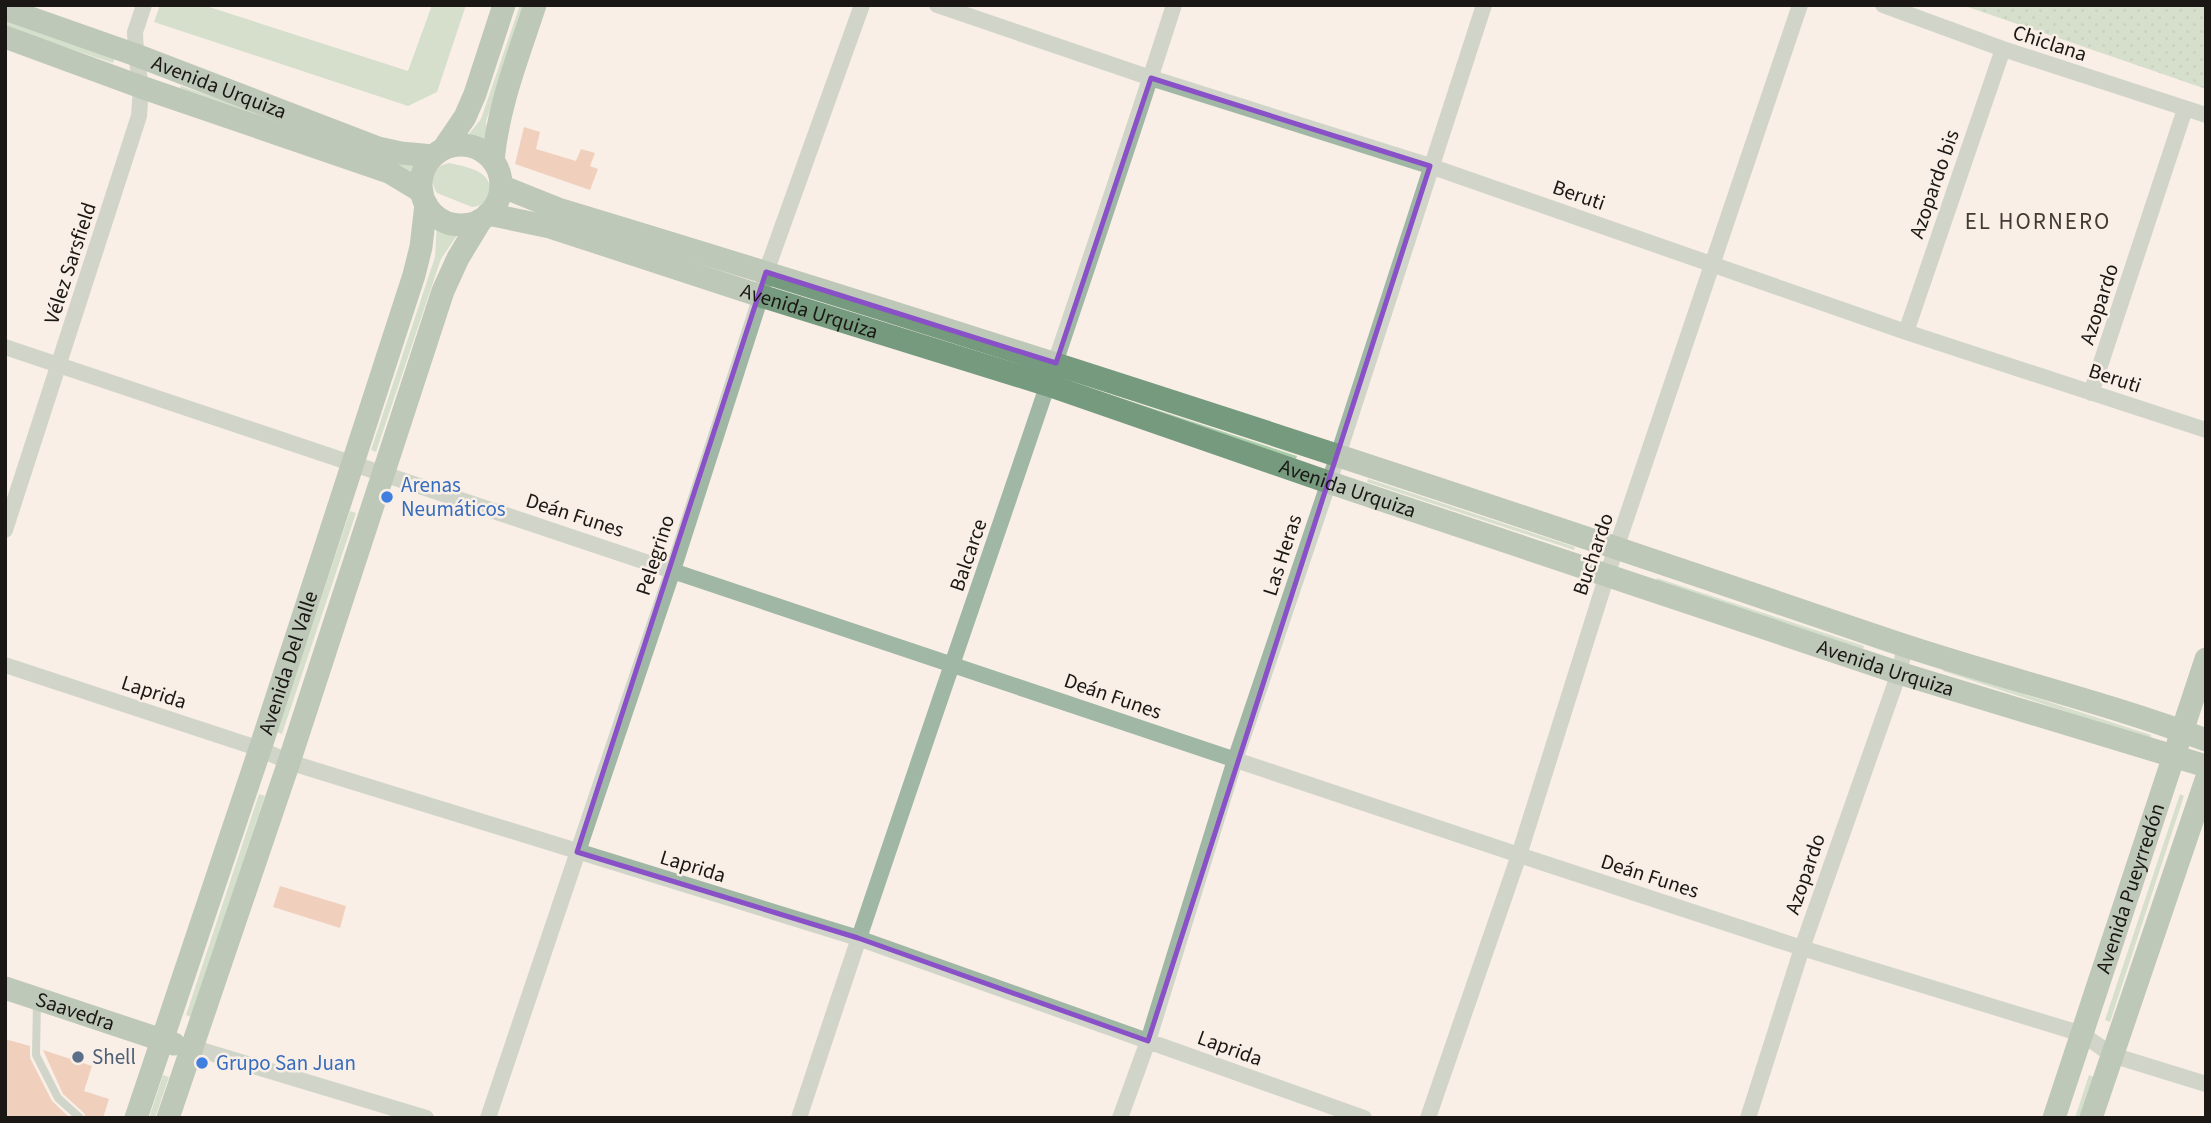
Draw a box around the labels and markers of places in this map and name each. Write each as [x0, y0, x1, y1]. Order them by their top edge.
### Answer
place label: Arenas Neumáticos [401, 470, 506, 524]
marker: Arenas Neumáticos [379, 489, 395, 505]
place label: Shell [92, 1042, 136, 1072]
place label: Grupo San Juan [216, 1048, 356, 1078]
marker: Shell [70, 1049, 86, 1065]
marker: Grupo San Juan [194, 1055, 210, 1071]

